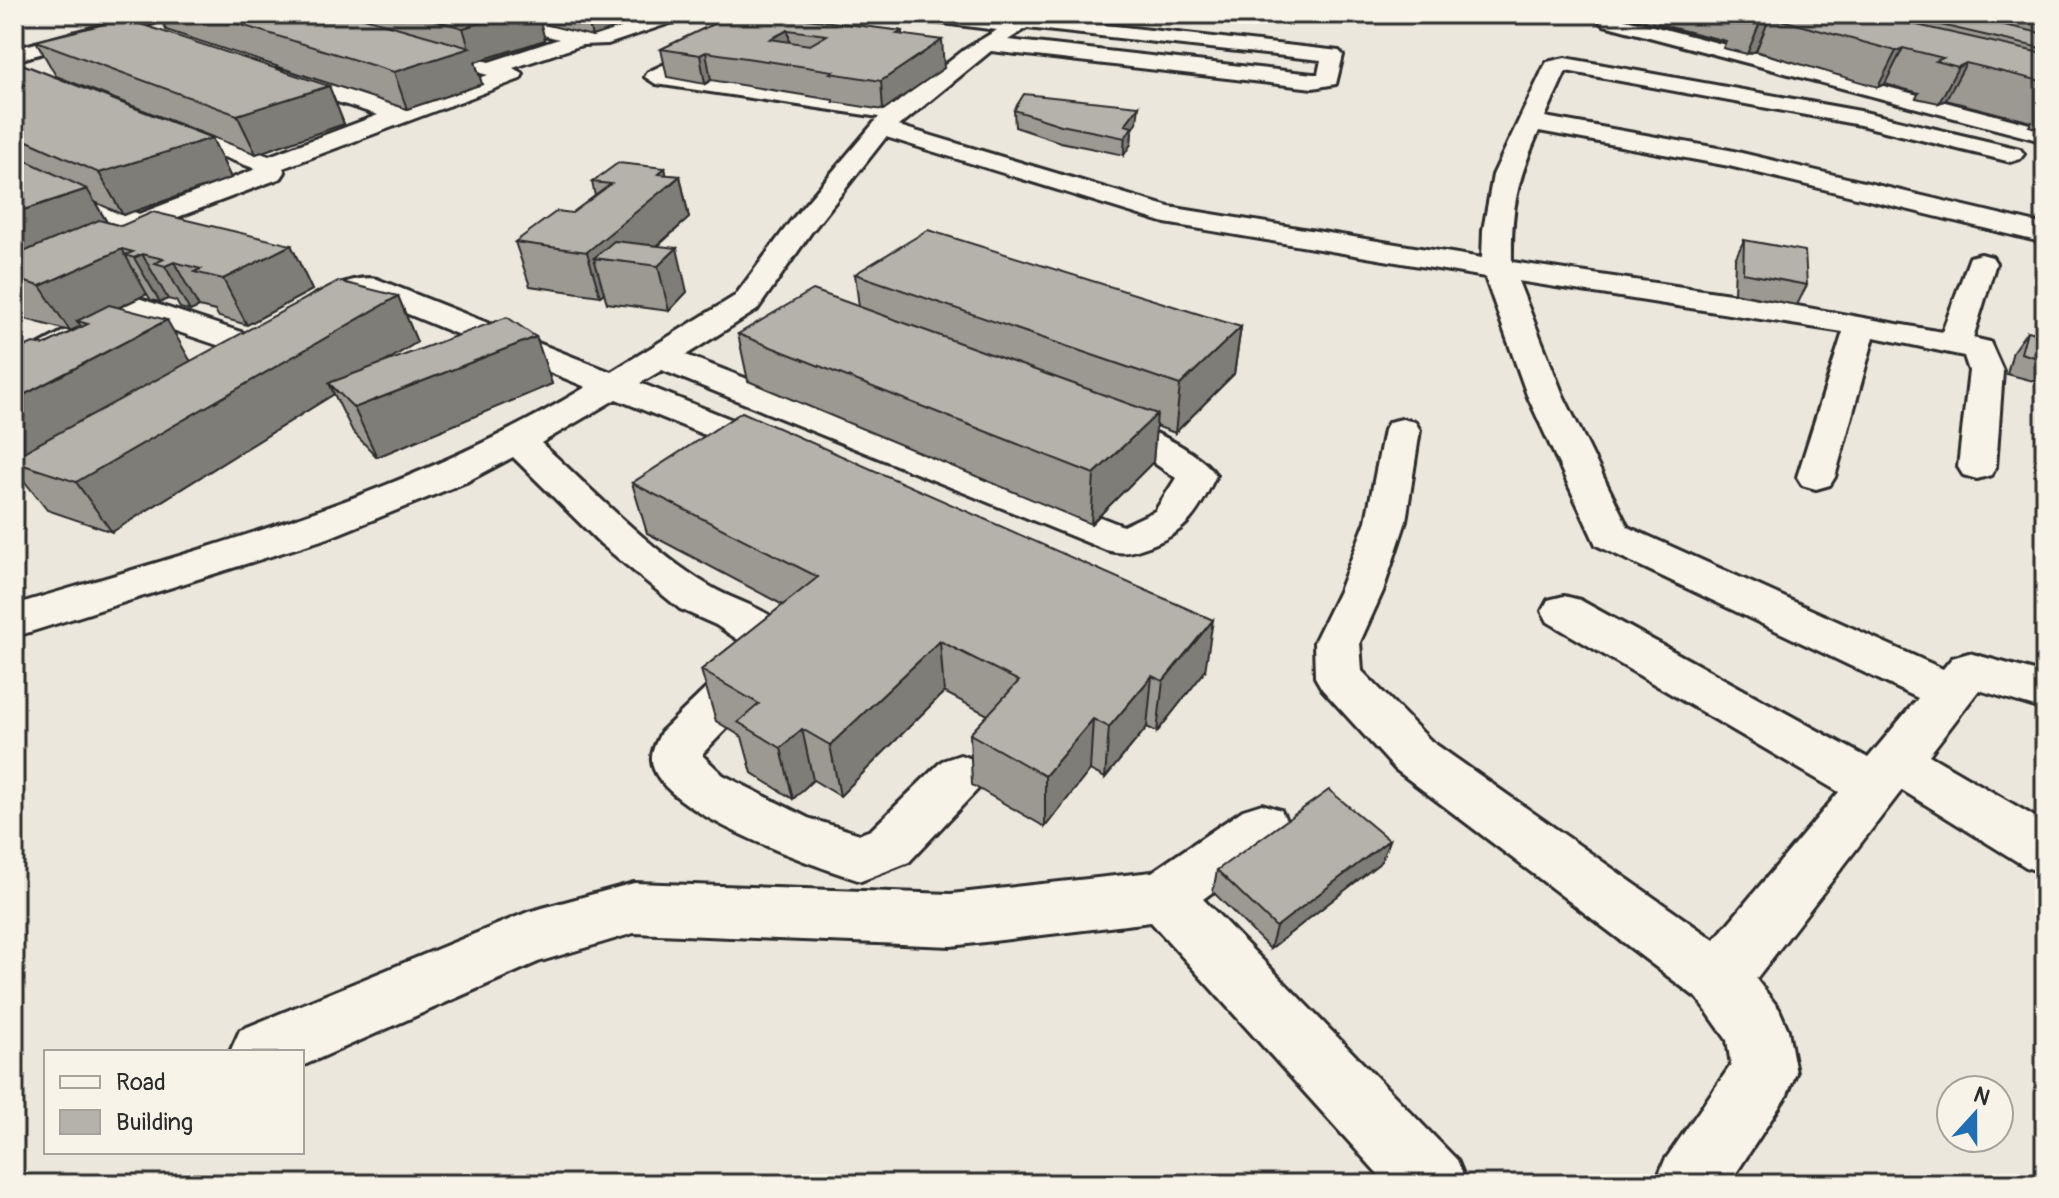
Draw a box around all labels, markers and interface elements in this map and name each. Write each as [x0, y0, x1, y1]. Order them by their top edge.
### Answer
legend [44, 1050, 304, 1154]
text: Road [116, 1068, 166, 1097]
north arrow [1935, 1074, 2015, 1154]
text: N [1970, 1081, 1994, 1112]
text: Building [116, 1108, 193, 1137]

